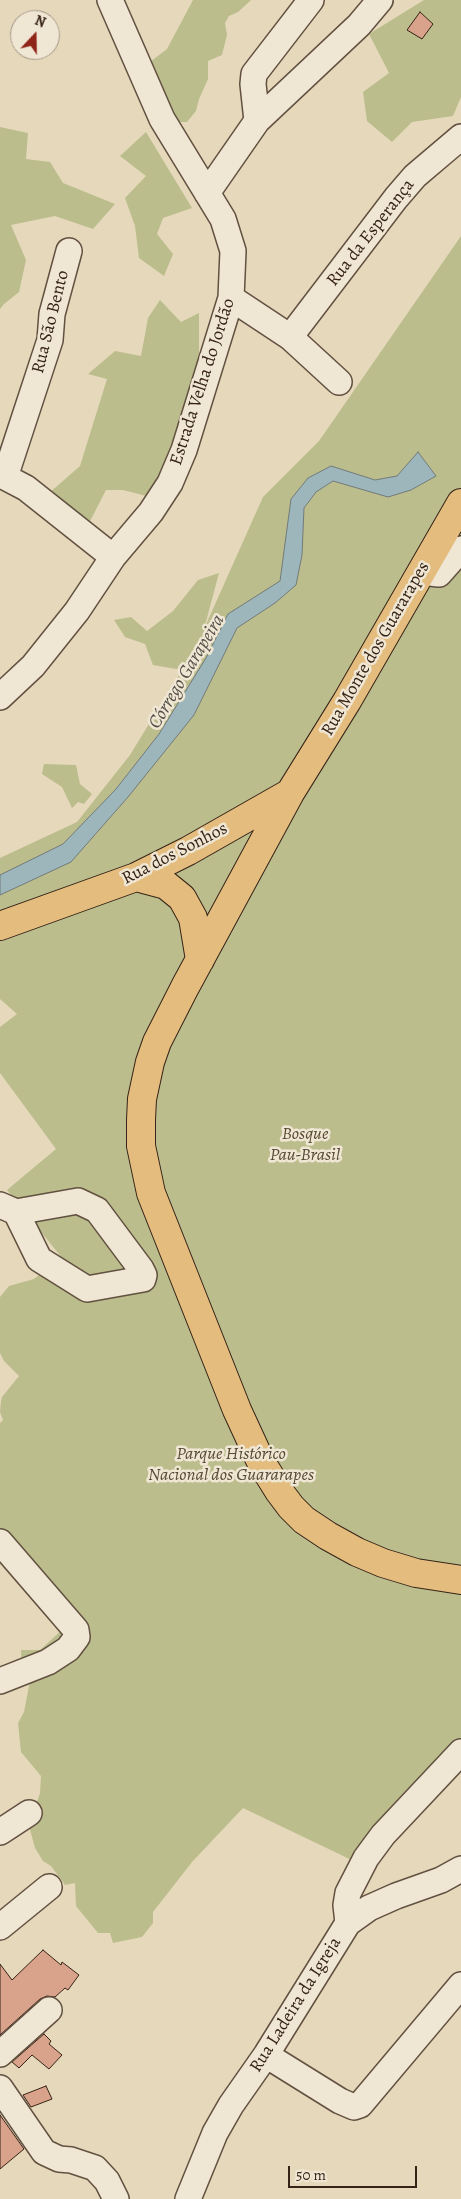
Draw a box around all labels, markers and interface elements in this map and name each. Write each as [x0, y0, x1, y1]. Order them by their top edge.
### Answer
north arrow [10, 10, 60, 60]
text: N [32, 11, 48, 32]
street label: Rua da Esperança [322, 175, 420, 291]
street label: Rua São Bento [28, 268, 74, 376]
street label: Estrada Velha do Jordão [166, 296, 240, 468]
street label: Rua Monte dos Guararapes [317, 558, 435, 740]
water label: Córrego Garapeira [144, 611, 230, 733]
street label: Rua dos Sonhos [119, 818, 231, 890]
park label: Bosque Pau-Brasil [270, 1124, 340, 1166]
park label: Parque Histórico Nacional dos Guararapes [148, 1444, 314, 1486]
street label: Rua Ladeira da Igreja [246, 1933, 346, 2077]
scale bar [291, 2156, 420, 2188]
text: 50 m [296, 2165, 326, 2185]

